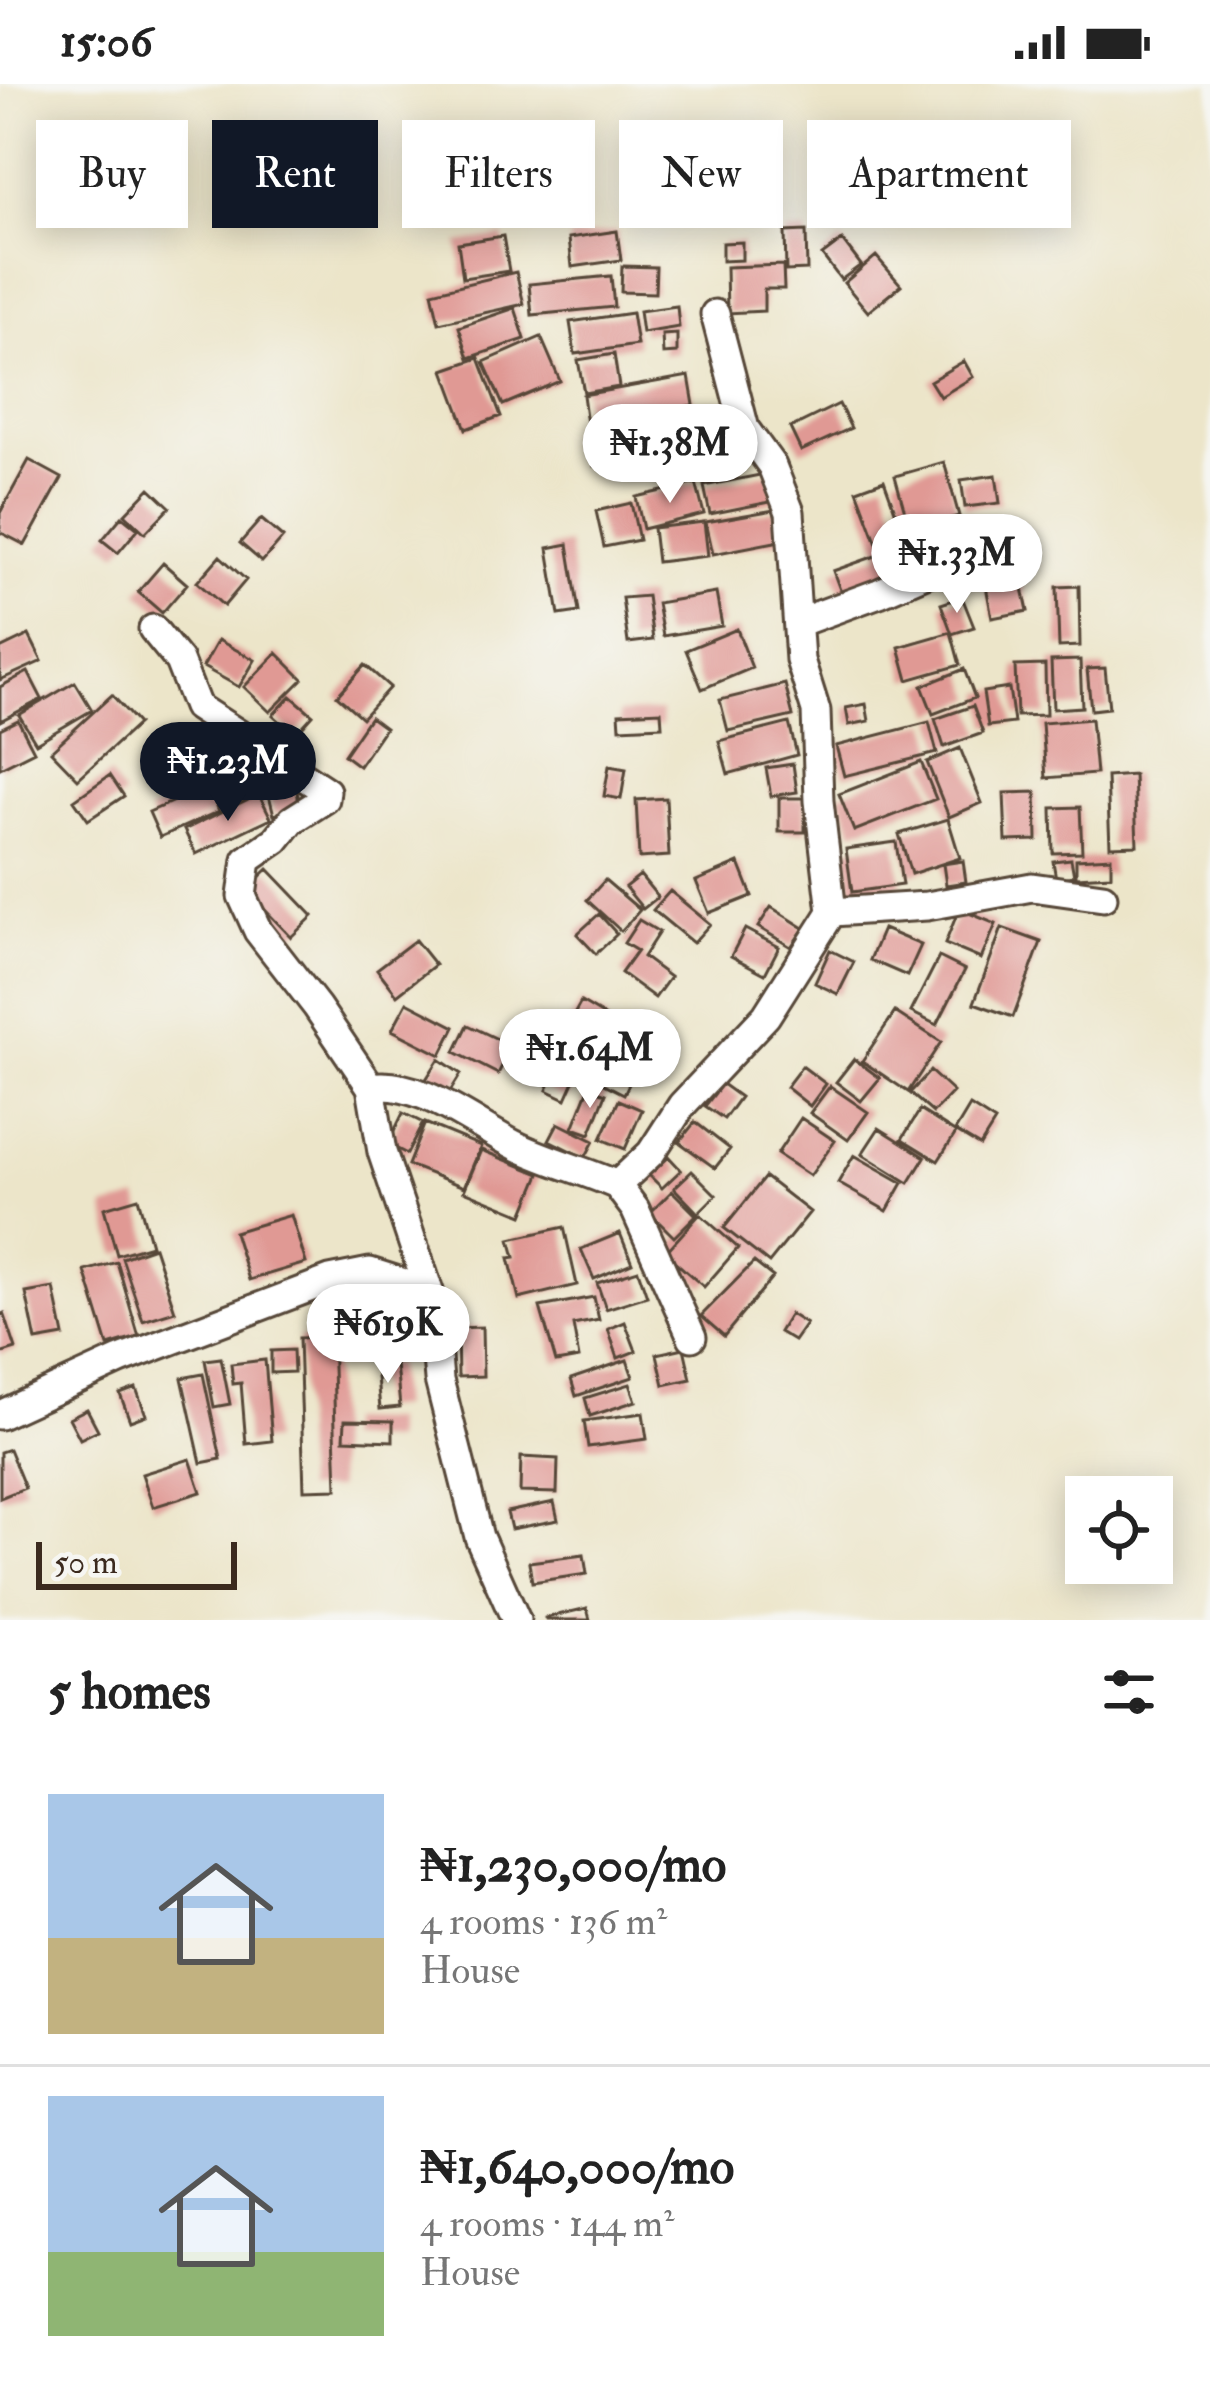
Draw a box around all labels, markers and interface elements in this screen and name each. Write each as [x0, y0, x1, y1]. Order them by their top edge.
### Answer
text: 15:06 [60, 14, 153, 70]
chip: Buy [36, 120, 188, 228]
chip: Rent [212, 120, 378, 228]
chip: Filters [402, 120, 595, 228]
chip: New [619, 120, 783, 228]
chip: Apartment [807, 120, 1071, 228]
pin: ₦1.38M [572, 404, 768, 506]
text: ₦1.38M [610, 418, 730, 467]
pin: ₦1.33M [859, 514, 1055, 616]
text: ₦1.33M [898, 528, 1016, 577]
pin: ₦1.23M [130, 722, 326, 824]
text: ₦1.23M [167, 736, 289, 785]
pin: ₦1.64M [492, 1009, 688, 1111]
text: ₦1.64M [526, 1023, 654, 1072]
pin: ₦619K [304, 1284, 472, 1386]
text: ₦619K [334, 1298, 442, 1347]
map controls [1065, 1476, 1173, 1584]
button: locate [1065, 1476, 1173, 1584]
scale bar [36, 1536, 237, 1589]
text: 50 m [54, 1542, 118, 1583]
icon: filters [1096, 1659, 1162, 1725]
text: 5 homes [48, 1660, 211, 1724]
text: ₦1,230,000/mo [420, 1833, 726, 1897]
icon: home [144, 1842, 288, 1986]
text: 4 rooms · 136 m² [420, 1897, 667, 1946]
text: House [420, 1946, 520, 1995]
text: ₦1,640,000/mo [420, 2135, 734, 2199]
icon: home [144, 2144, 288, 2288]
text: 4 rooms · 144 m² [420, 2199, 674, 2248]
text: House [420, 2248, 520, 2297]

